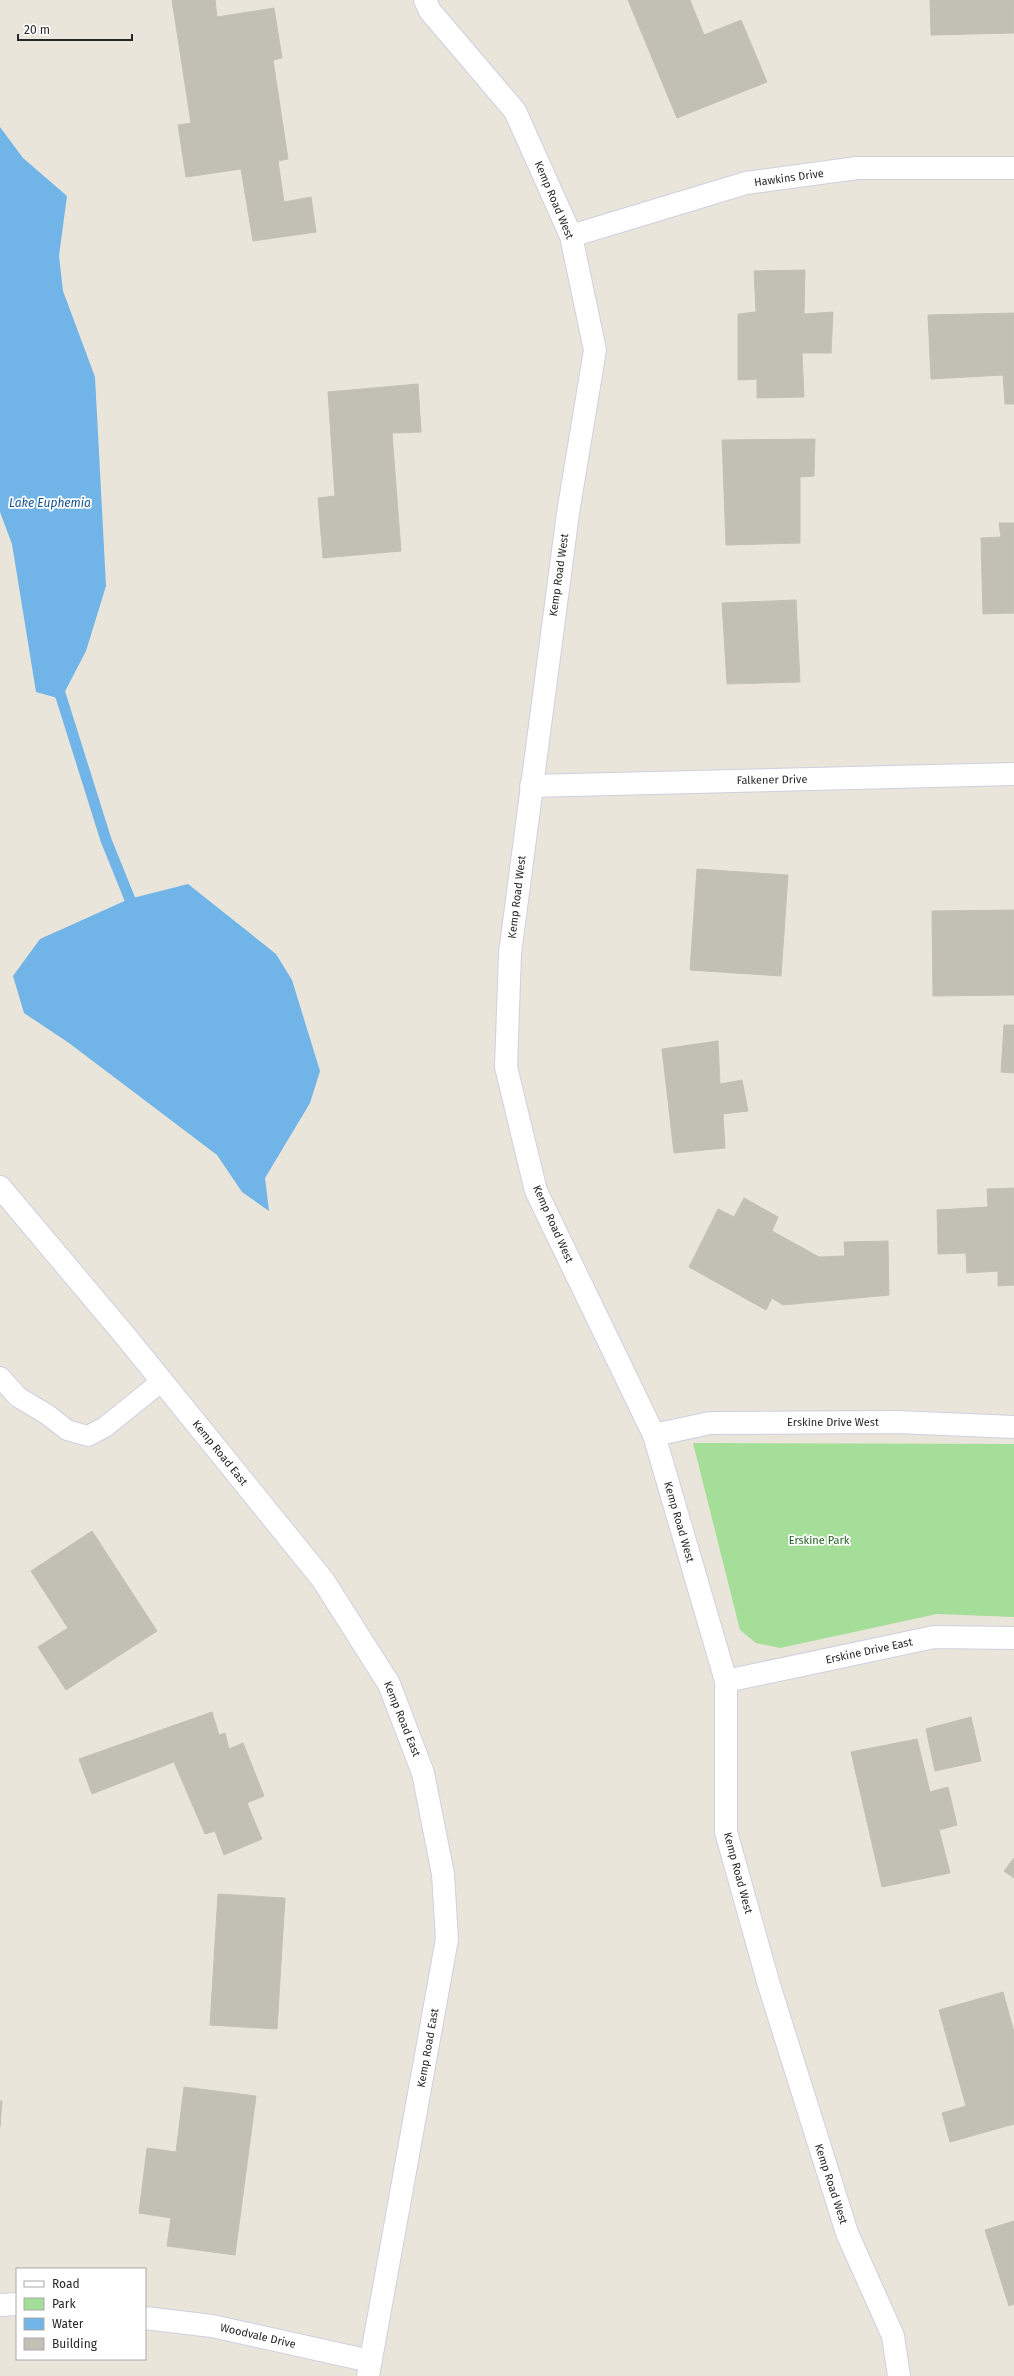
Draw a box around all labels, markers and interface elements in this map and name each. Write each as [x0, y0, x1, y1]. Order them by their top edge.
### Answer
scale bar [18, 16, 132, 42]
text: 20 m [24, 23, 50, 37]
street label: Kemp Road West [532, 159, 576, 241]
street label: Hawkins Drive [753, 167, 825, 189]
water label: Lake Euphemia [9, 496, 91, 510]
street label: Kemp Road West [547, 533, 571, 617]
street label: Falkener Drive [737, 773, 807, 787]
street label: Kemp Road West [505, 855, 529, 939]
street label: Kemp Road West [530, 1183, 576, 1265]
street label: Erskine Drive West [787, 1416, 879, 1429]
street label: Kemp Road East [190, 1418, 250, 1488]
street label: Kemp Road West [661, 1480, 697, 1564]
park label: Erskine Park [789, 1534, 850, 1547]
street label: Erskine Drive East [824, 1635, 914, 1667]
street label: Kemp Road East [381, 1679, 423, 1759]
street label: Kemp Road West [721, 1831, 755, 1915]
street label: Kemp Road East [415, 2007, 441, 2089]
street label: Kemp Road West [812, 2142, 850, 2226]
legend [16, 2268, 146, 2360]
text: Road [52, 2277, 80, 2291]
text: Park [52, 2297, 76, 2311]
text: Water [52, 2317, 84, 2331]
street label: Woodvale Drive [219, 2321, 297, 2351]
text: Building [52, 2337, 98, 2351]

